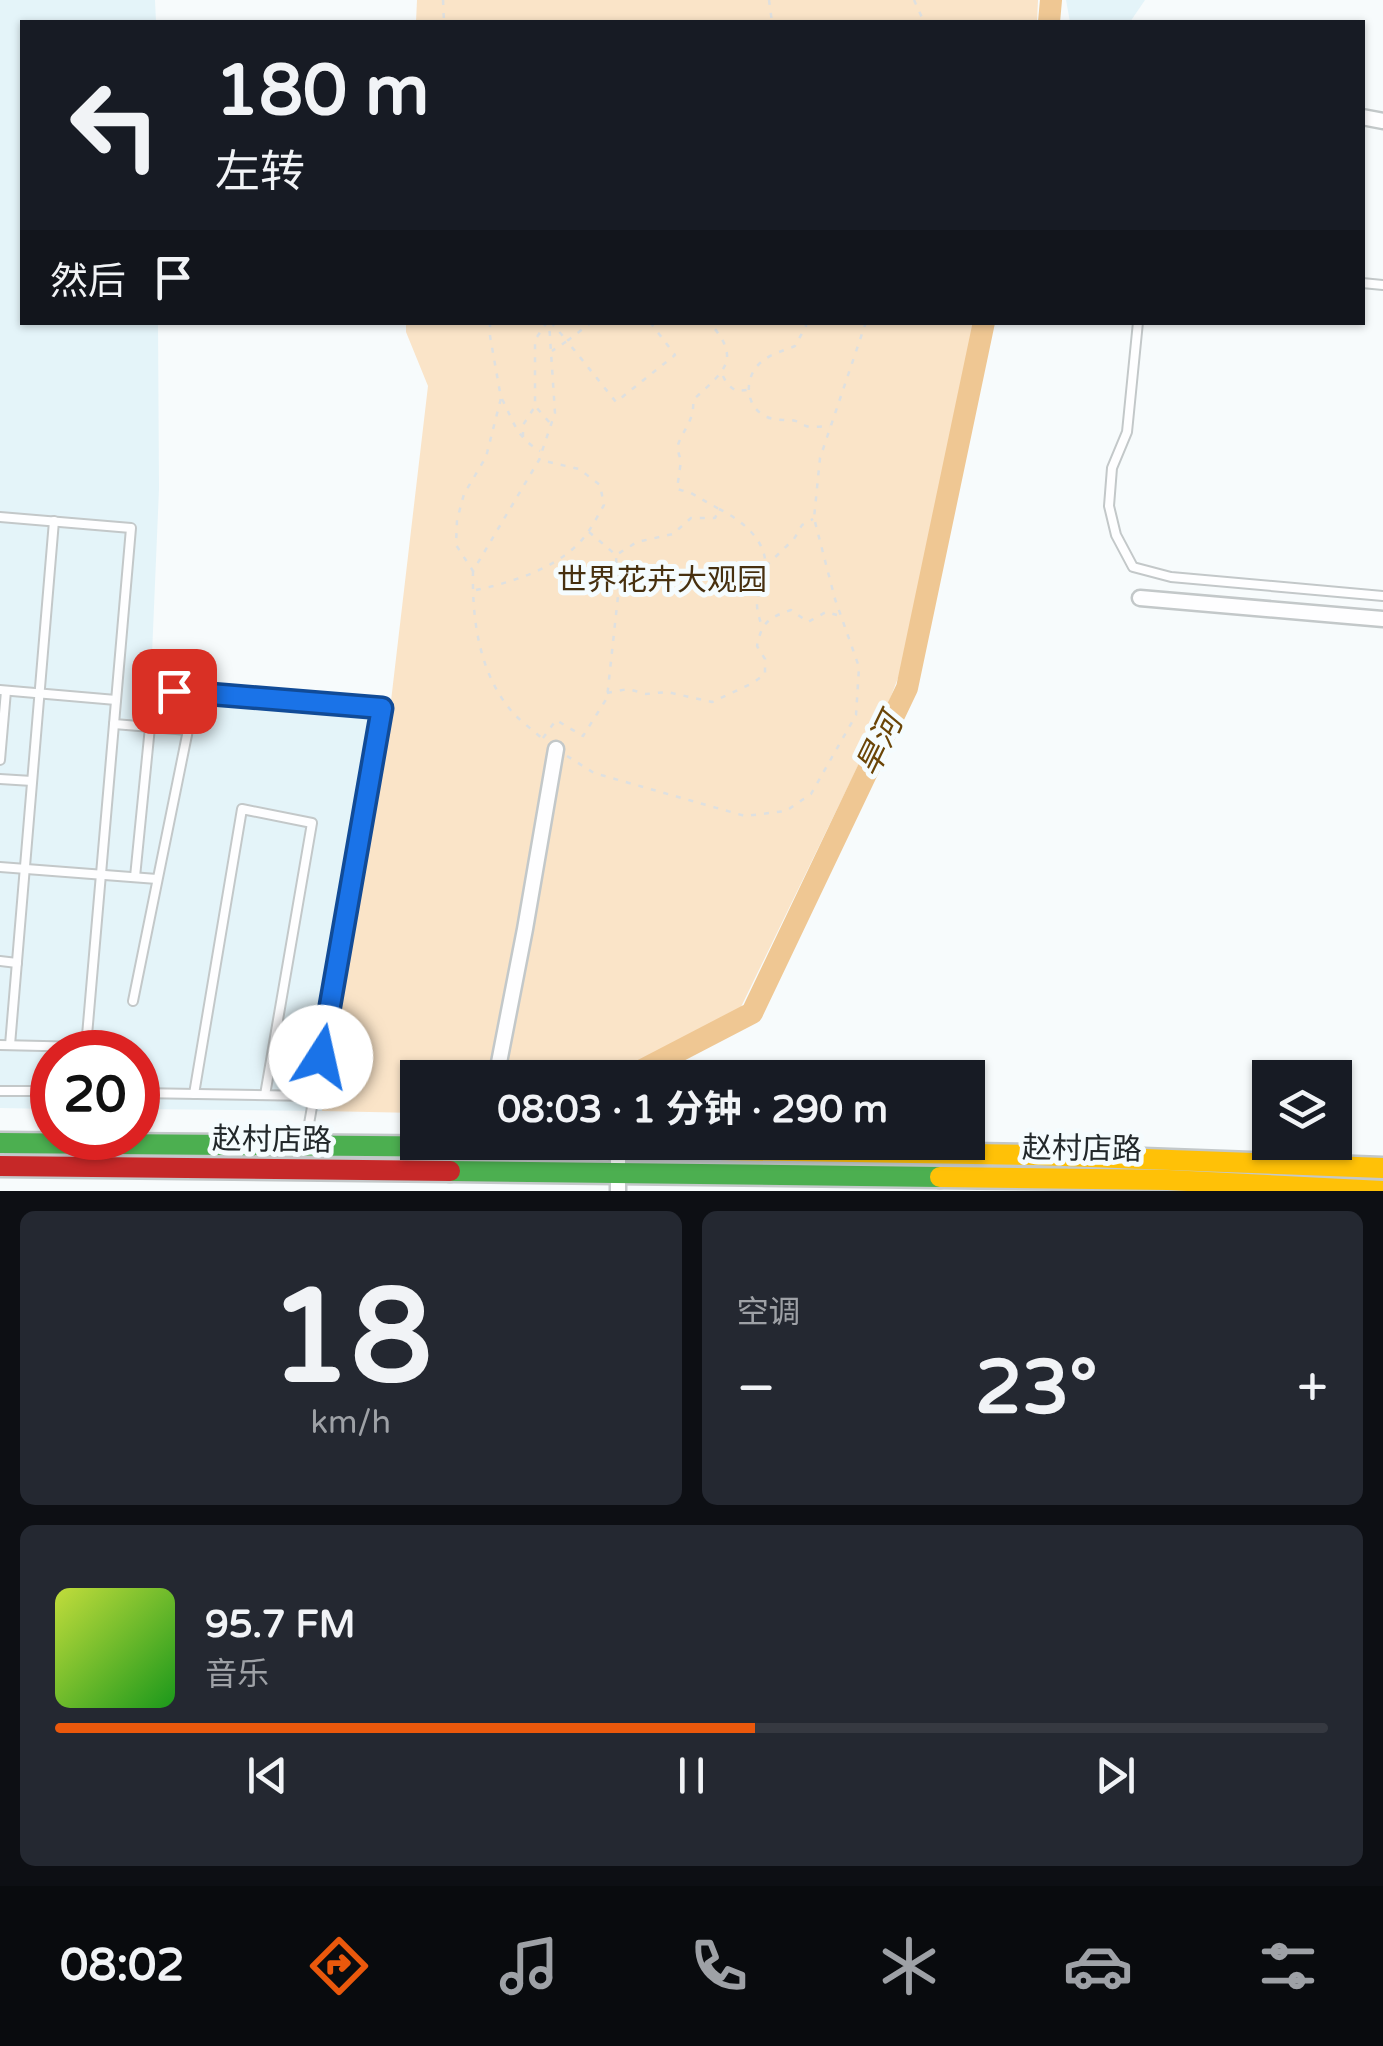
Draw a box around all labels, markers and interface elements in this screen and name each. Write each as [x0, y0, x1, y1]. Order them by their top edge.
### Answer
text: 180 m [215, 50, 429, 134]
icon: left [50, 60, 180, 190]
text: 左转 [215, 146, 305, 200]
icon: arrive [146, 250, 201, 305]
text: 然后 [50, 259, 126, 305]
park label: 世界花卉大观园 [557, 562, 767, 599]
pin [132, 649, 217, 734]
icon: arrive [147, 664, 202, 719]
water label: 旱河 [849, 703, 914, 782]
position arrow [269, 1005, 373, 1109]
speed limit sign: 20 [30, 1030, 160, 1160]
map controls [1252, 1060, 1352, 1160]
button: layers [1252, 1060, 1352, 1160]
text: 08:03 · 1 分钟 · 290 m [497, 1087, 888, 1133]
street label: 赵村店路 [212, 1120, 332, 1160]
street label: 赵村店路 [1022, 1129, 1142, 1169]
text: 18 [269, 1261, 432, 1417]
text: 空调 [737, 1294, 801, 1332]
text: 23° [975, 1343, 1098, 1433]
text: − [737, 1356, 776, 1422]
text: + [1297, 1356, 1328, 1422]
text: km/h [311, 1404, 391, 1442]
text: 95.7 FM [205, 1602, 355, 1648]
text: 音乐 [205, 1656, 269, 1694]
icon: previous [240, 1748, 295, 1803]
icon: pause [664, 1748, 719, 1803]
icon: next [1088, 1748, 1143, 1803]
icon: directions [304, 1931, 374, 2001]
icon: music [494, 1931, 564, 2001]
icon: phone [684, 1931, 754, 2001]
icon: climate [874, 1931, 944, 2001]
icon: car [1063, 1931, 1133, 2001]
icon: filters [1253, 1931, 1323, 2001]
text: 08:02 [60, 1939, 185, 1993]

